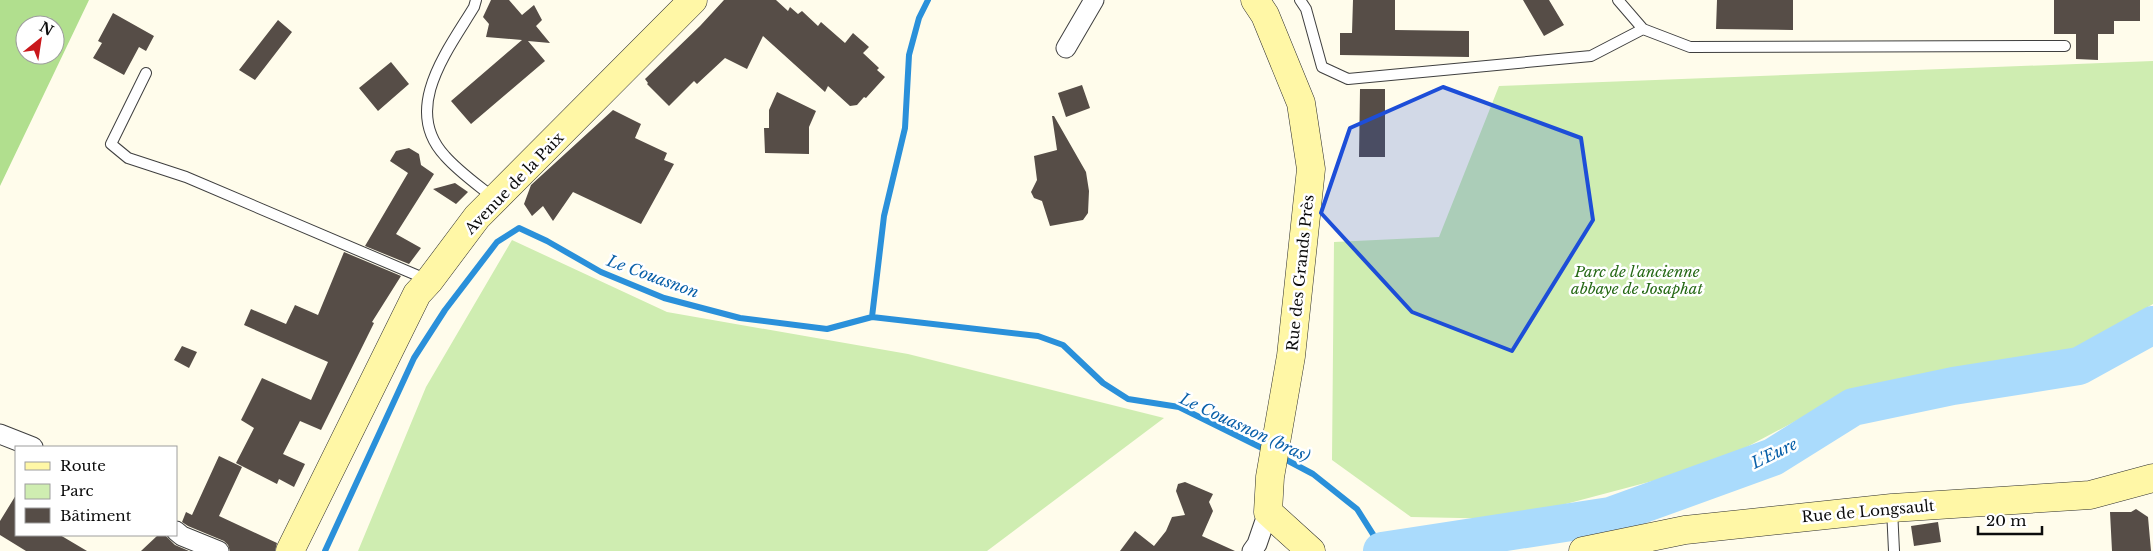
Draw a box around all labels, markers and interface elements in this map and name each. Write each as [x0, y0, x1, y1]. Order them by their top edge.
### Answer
north arrow [15, 15, 65, 65]
text: N [36, 18, 57, 40]
street label: Avenue de la Paix [460, 128, 568, 239]
street label: Rue des Grands Près [1282, 194, 1318, 352]
water label: Le Couasnon [603, 250, 702, 302]
park label: Parc de l'ancienne abbaye de Josaphat [1571, 262, 1703, 298]
water label: Le Couasnon (bras) [1176, 388, 1313, 466]
water label: L'Eure [1747, 433, 1801, 473]
legend [15, 446, 178, 536]
text: Route [60, 456, 106, 475]
text: Parc [60, 481, 93, 500]
street label: Rue de Longsault [1801, 496, 1936, 526]
scale bar [1978, 504, 2042, 536]
text: Bâtiment [60, 506, 132, 525]
text: 20 m [1986, 511, 2026, 530]

